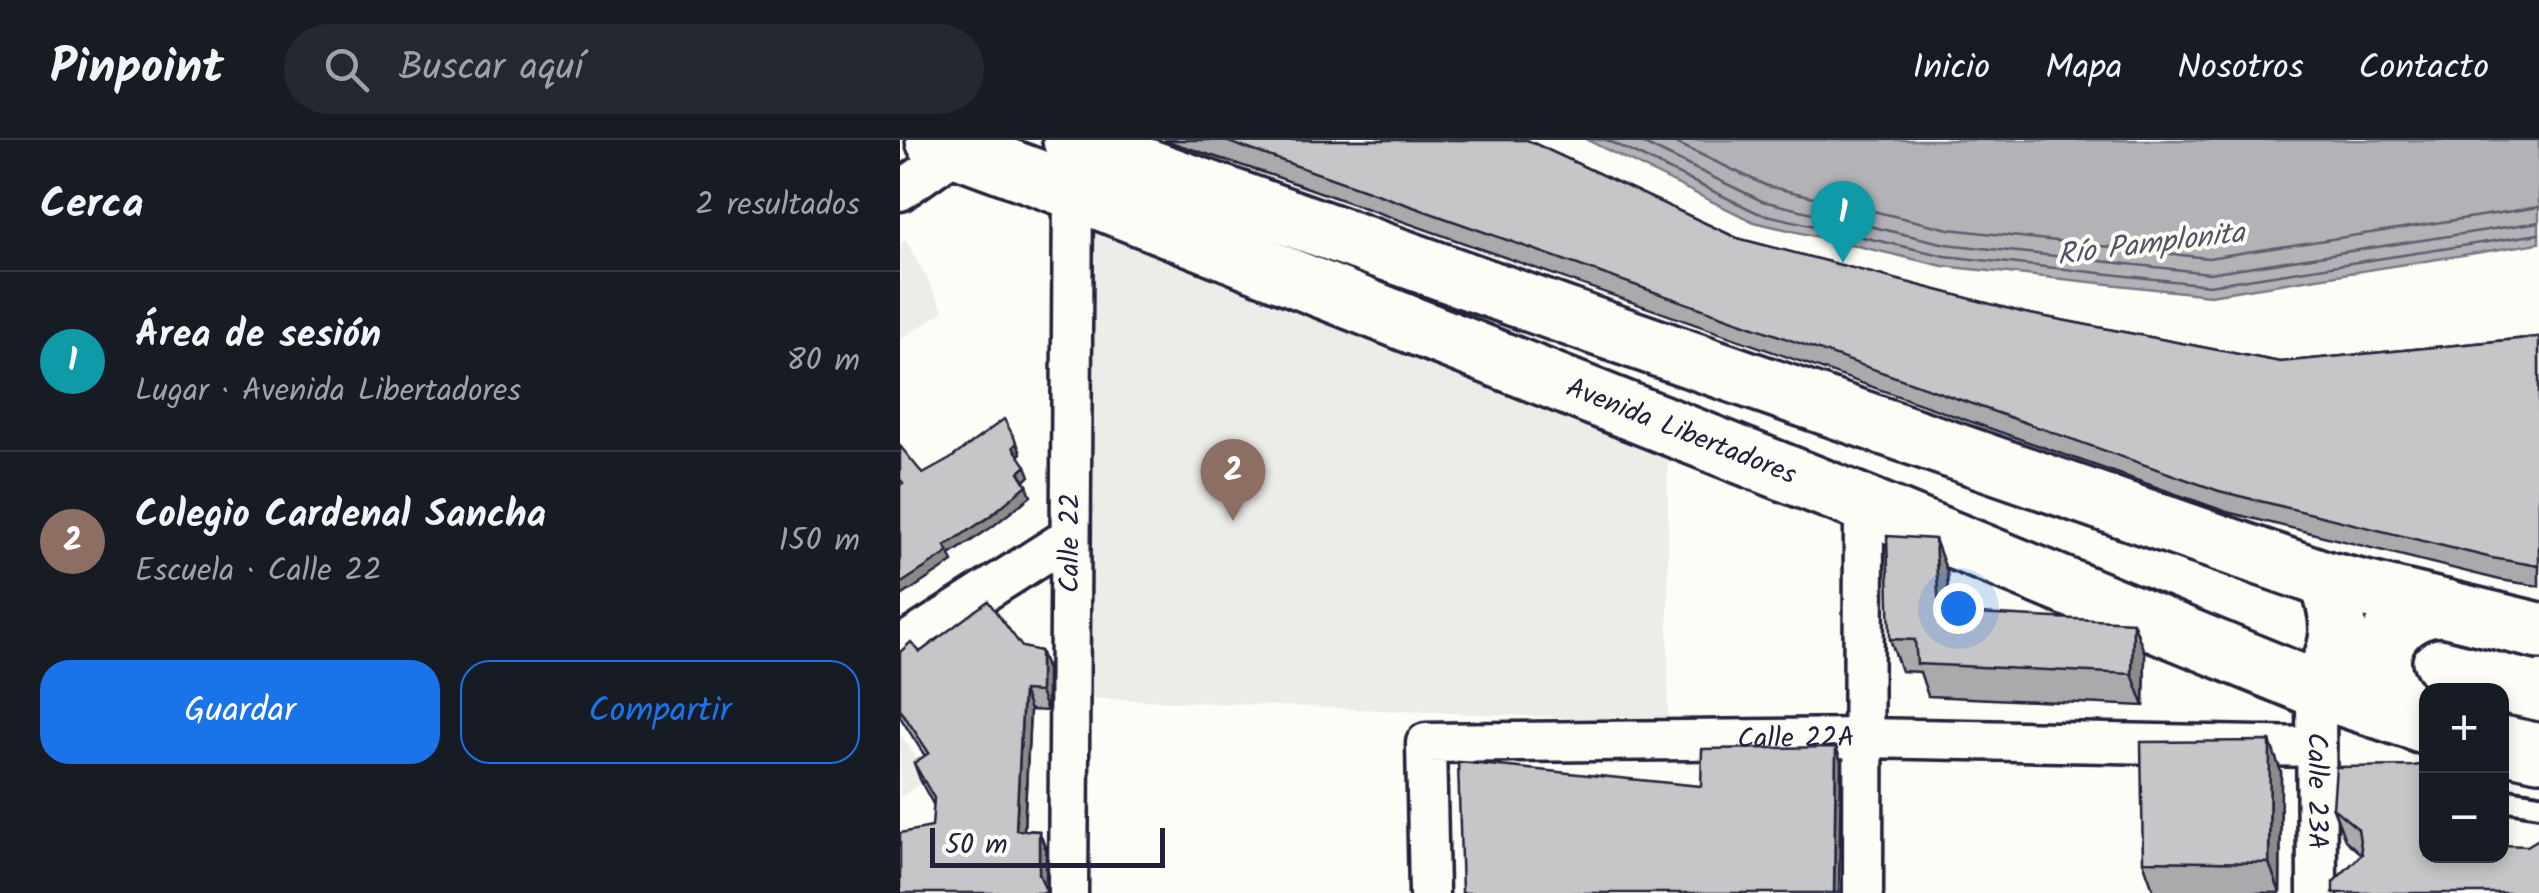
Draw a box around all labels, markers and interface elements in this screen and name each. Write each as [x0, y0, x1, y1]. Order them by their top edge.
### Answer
search box [284, 24, 984, 114]
text: Pinpoint [50, 31, 224, 107]
text: Buscar aquí [399, 39, 583, 99]
text: Inicio [1913, 41, 1990, 97]
text: Mapa [2045, 41, 2122, 97]
text: Nosotros [2177, 41, 2304, 97]
text: Contacto [2359, 41, 2489, 97]
icon: search [319, 42, 374, 97]
text: Cerca [40, 172, 144, 239]
text: 2 resultados [695, 180, 860, 231]
pin: 1 [1810, 181, 1876, 263]
water label: Río Pamplonita [2054, 209, 2249, 280]
text: Área de sesión [135, 306, 381, 366]
text: 1 [68, 336, 77, 387]
text: 80 m [786, 336, 860, 387]
text: Lugar · Avenida Libertadores [135, 366, 521, 417]
street label: Avenida Libertadores [1559, 366, 1803, 498]
pin: 2 [1200, 438, 1266, 521]
text: Colegio Cardenal Sancha [135, 486, 546, 546]
street label: Calle 22 [1048, 493, 1093, 593]
text: 2 [63, 516, 82, 567]
text: 150 m [778, 516, 860, 567]
text: Escuela · Calle 22 [135, 546, 382, 597]
your location [1933, 583, 1984, 634]
button: Guardar [40, 660, 440, 764]
button: Compartir [460, 660, 860, 764]
map controls [2419, 683, 2509, 863]
button: + [2419, 683, 2509, 773]
street label: Calle 22A [1737, 716, 1855, 762]
street label: Calle 23A [2294, 732, 2339, 850]
button: − [2419, 773, 2509, 863]
scale bar [930, 823, 1165, 868]
text: 50 m [945, 823, 1008, 868]

